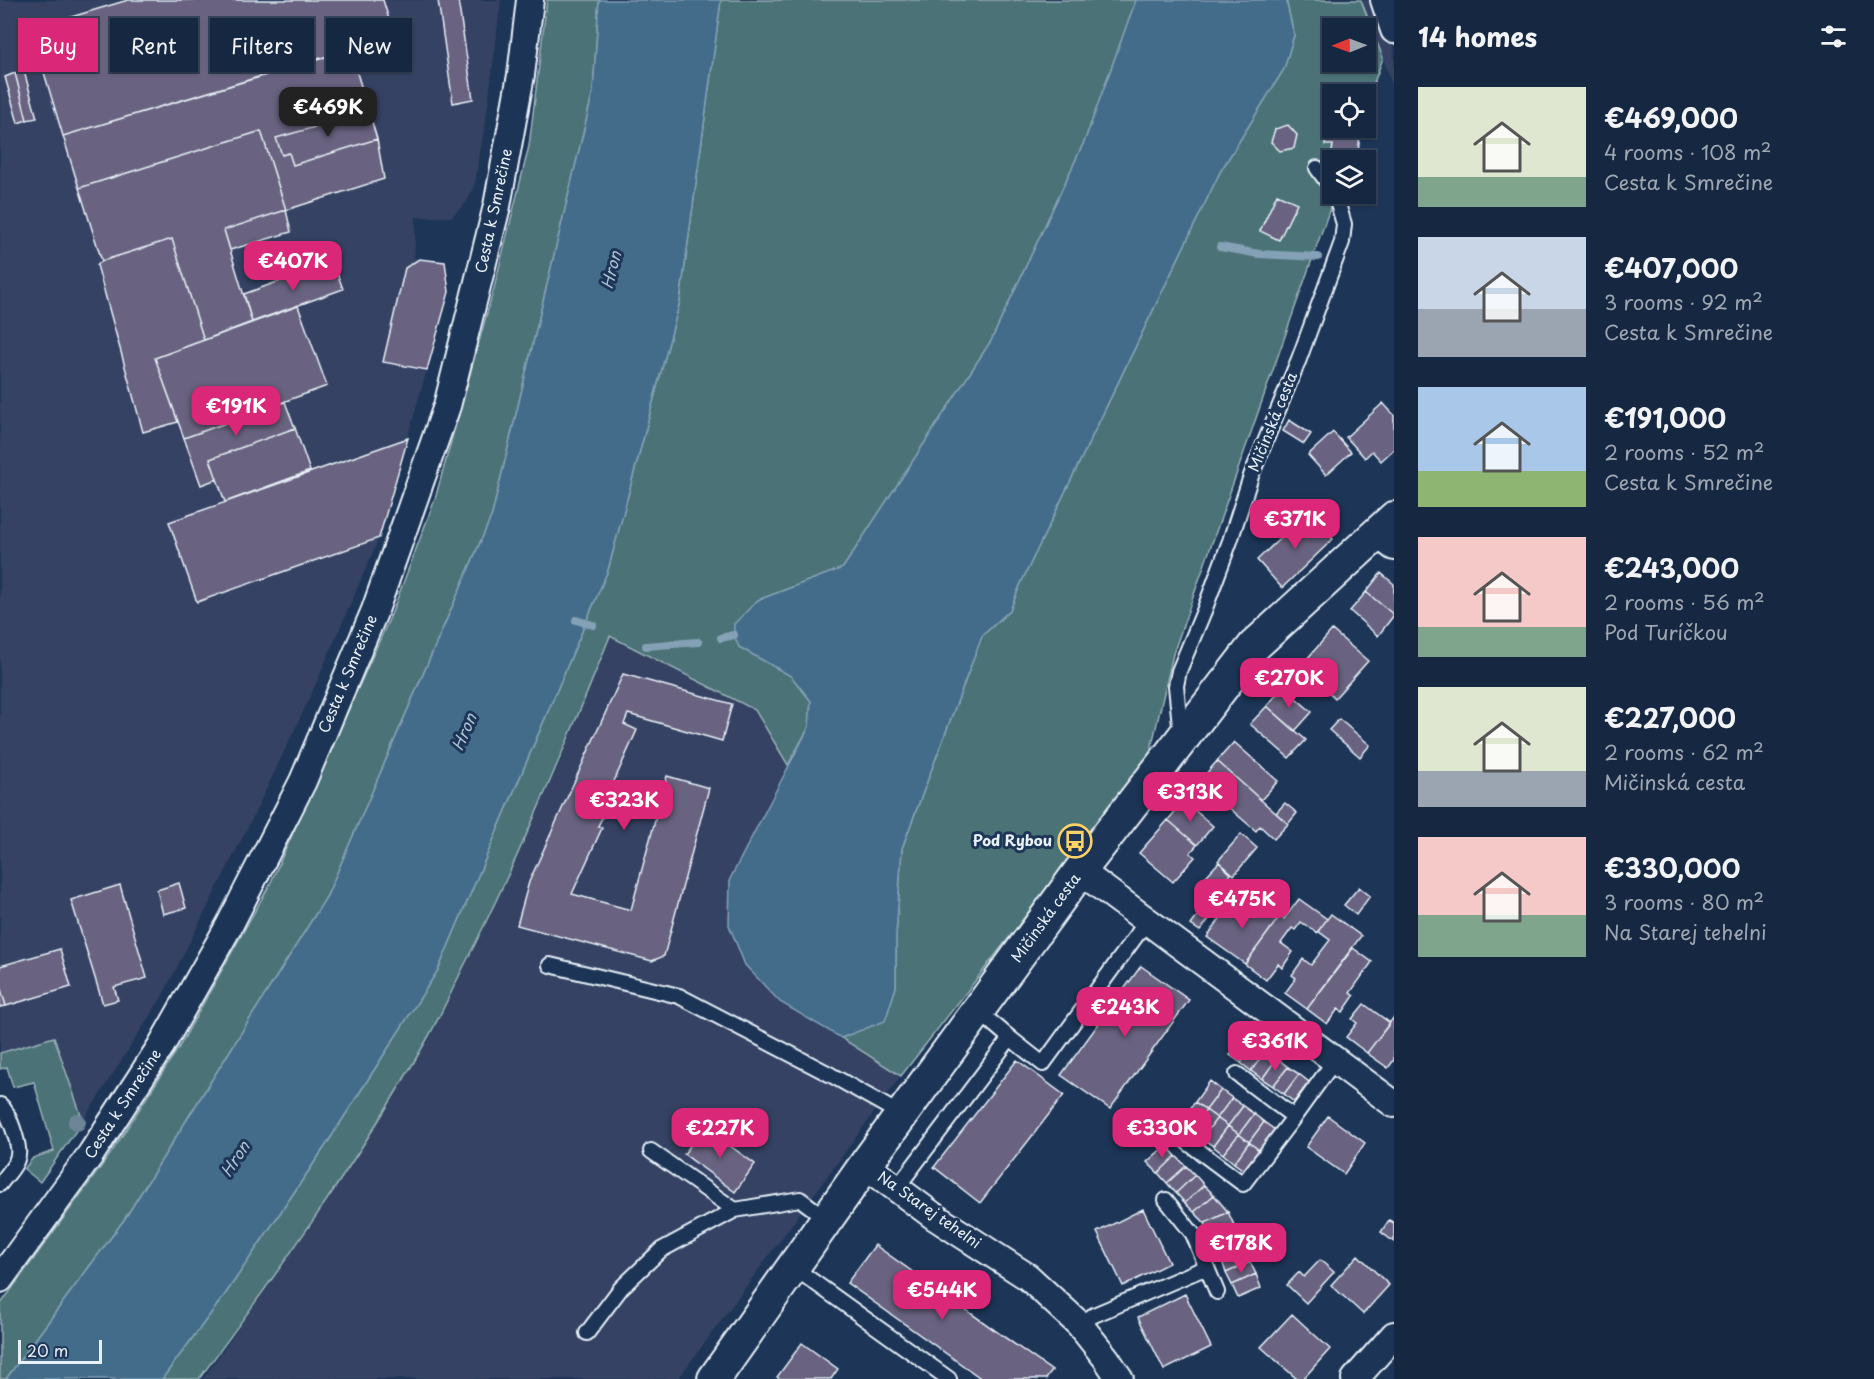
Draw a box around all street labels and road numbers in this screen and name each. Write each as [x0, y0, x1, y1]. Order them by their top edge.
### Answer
street label: Cesta k Smrečine [468, 146, 517, 275]
street label: Mičinská cesta [1241, 367, 1302, 475]
street label: Cesta k Smrečine [311, 610, 382, 736]
street label: Mičinská cesta [1004, 867, 1086, 967]
street label: Cesta k Smrečine [78, 1044, 166, 1163]
street label: Na Starej tehelni [873, 1164, 986, 1253]

